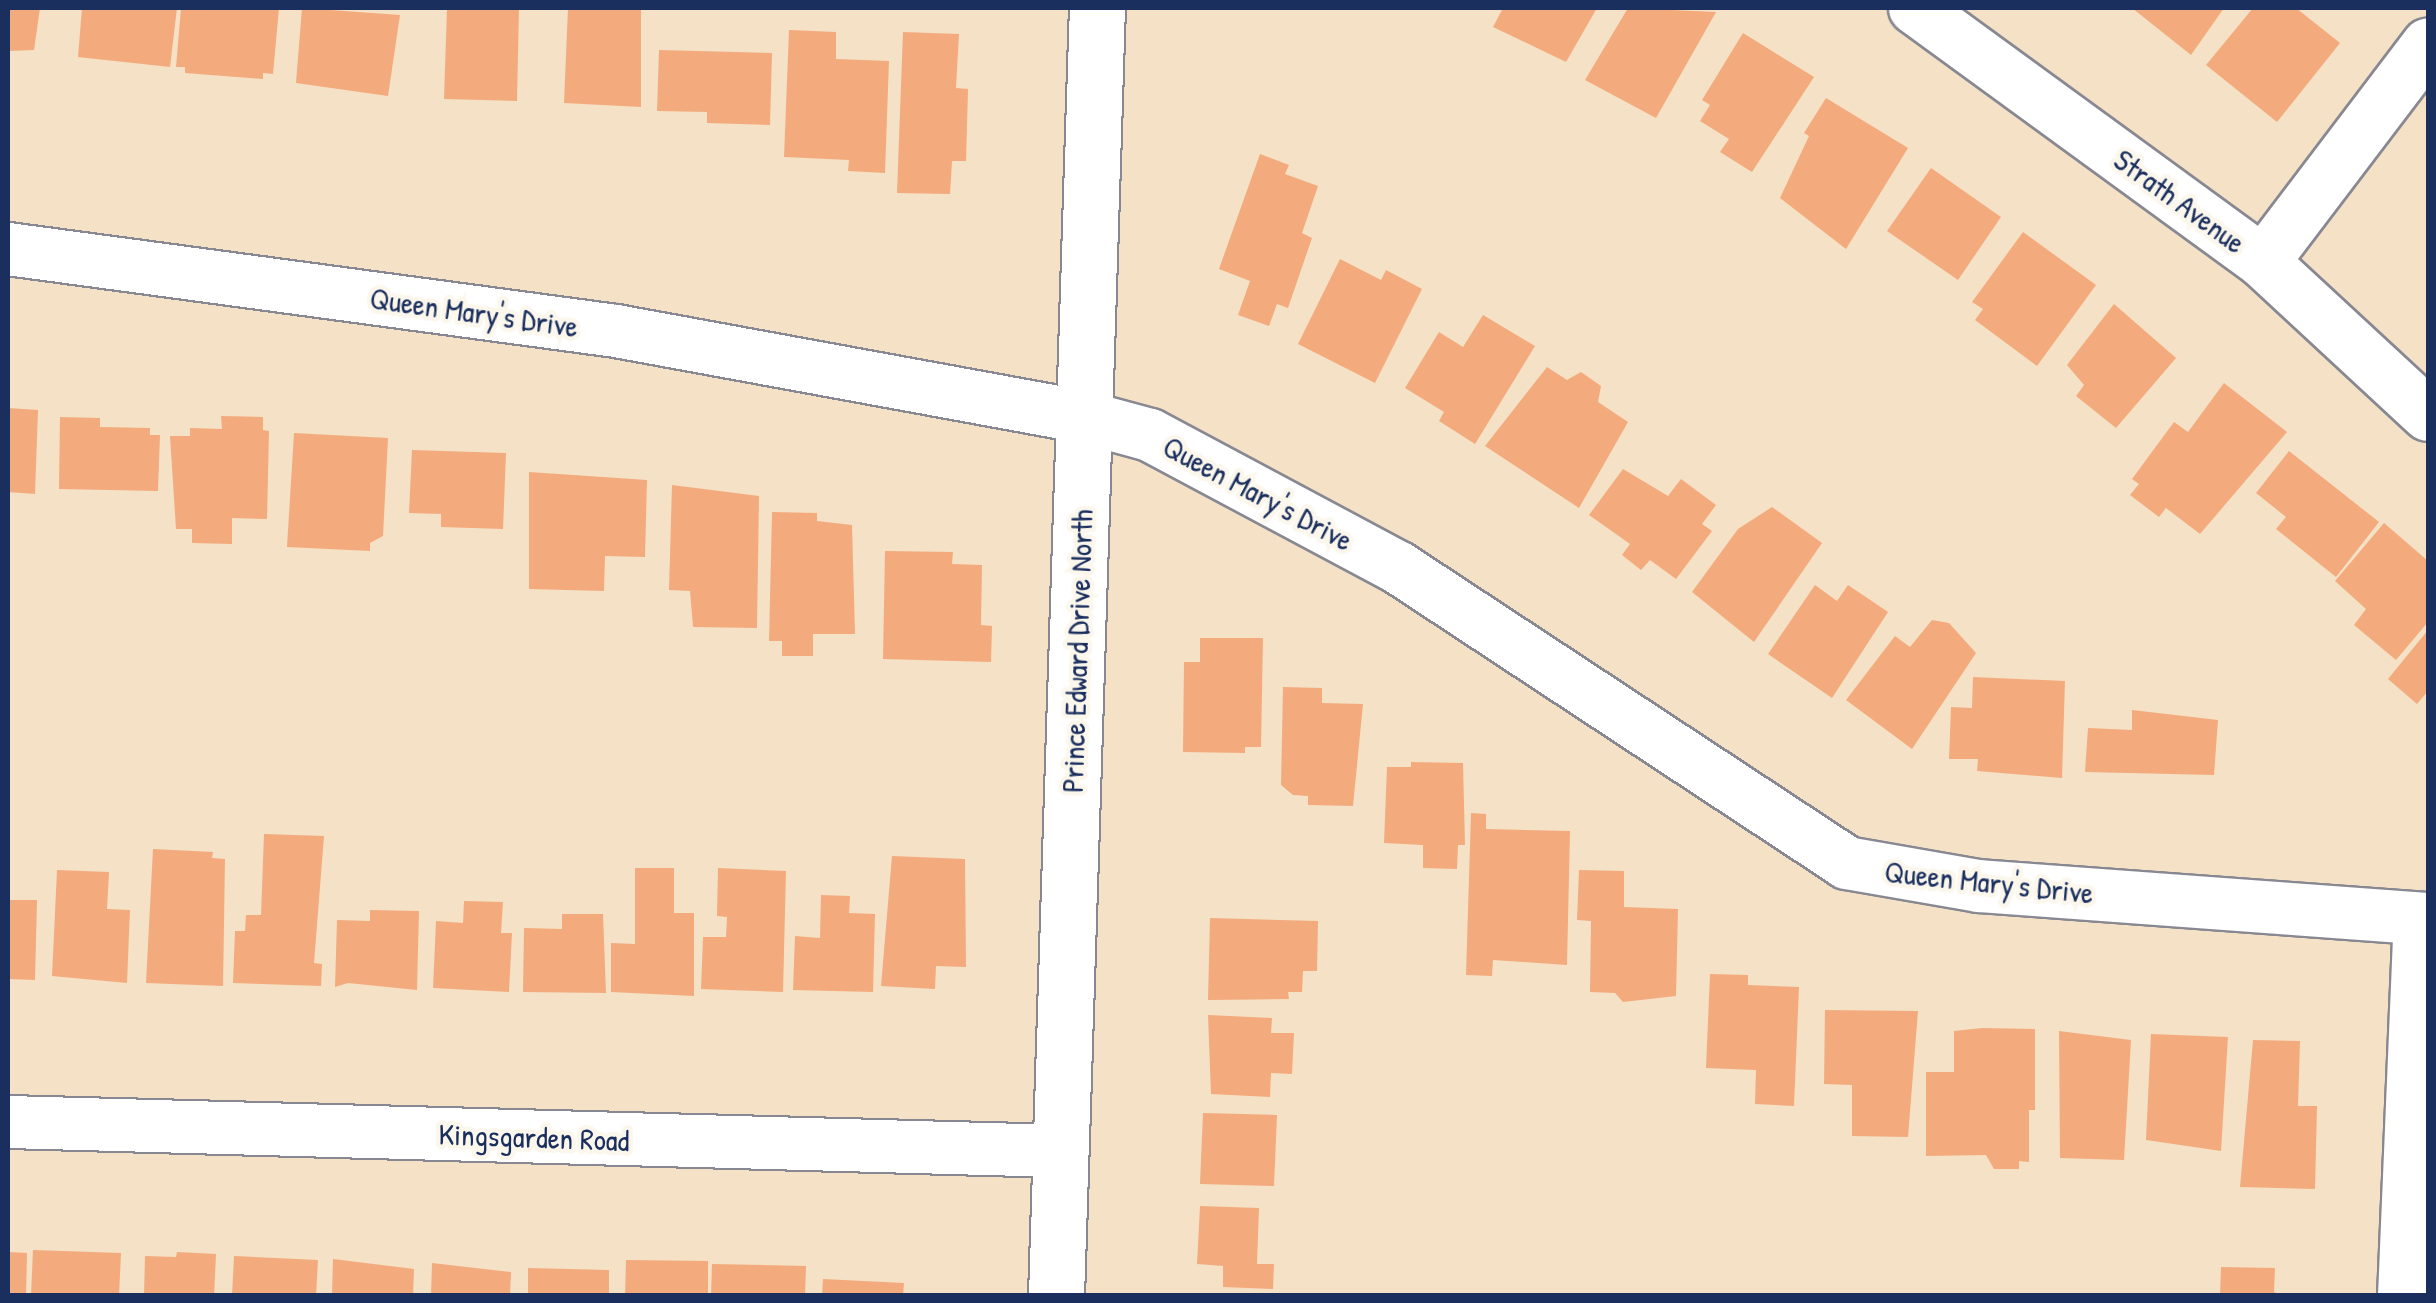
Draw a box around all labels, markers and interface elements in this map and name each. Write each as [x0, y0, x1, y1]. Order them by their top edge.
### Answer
street label: Strath Avenue [2107, 141, 2253, 261]
street label: Queen Mary's Drive [368, 280, 580, 344]
street label: Queen Mary's Drive [1157, 428, 1359, 558]
street label: Prince Edward Drive North [1054, 509, 1100, 793]
street label: Queen Mary's Drive [1883, 853, 2095, 911]
street label: Kingsgarden Road [438, 1116, 630, 1158]

